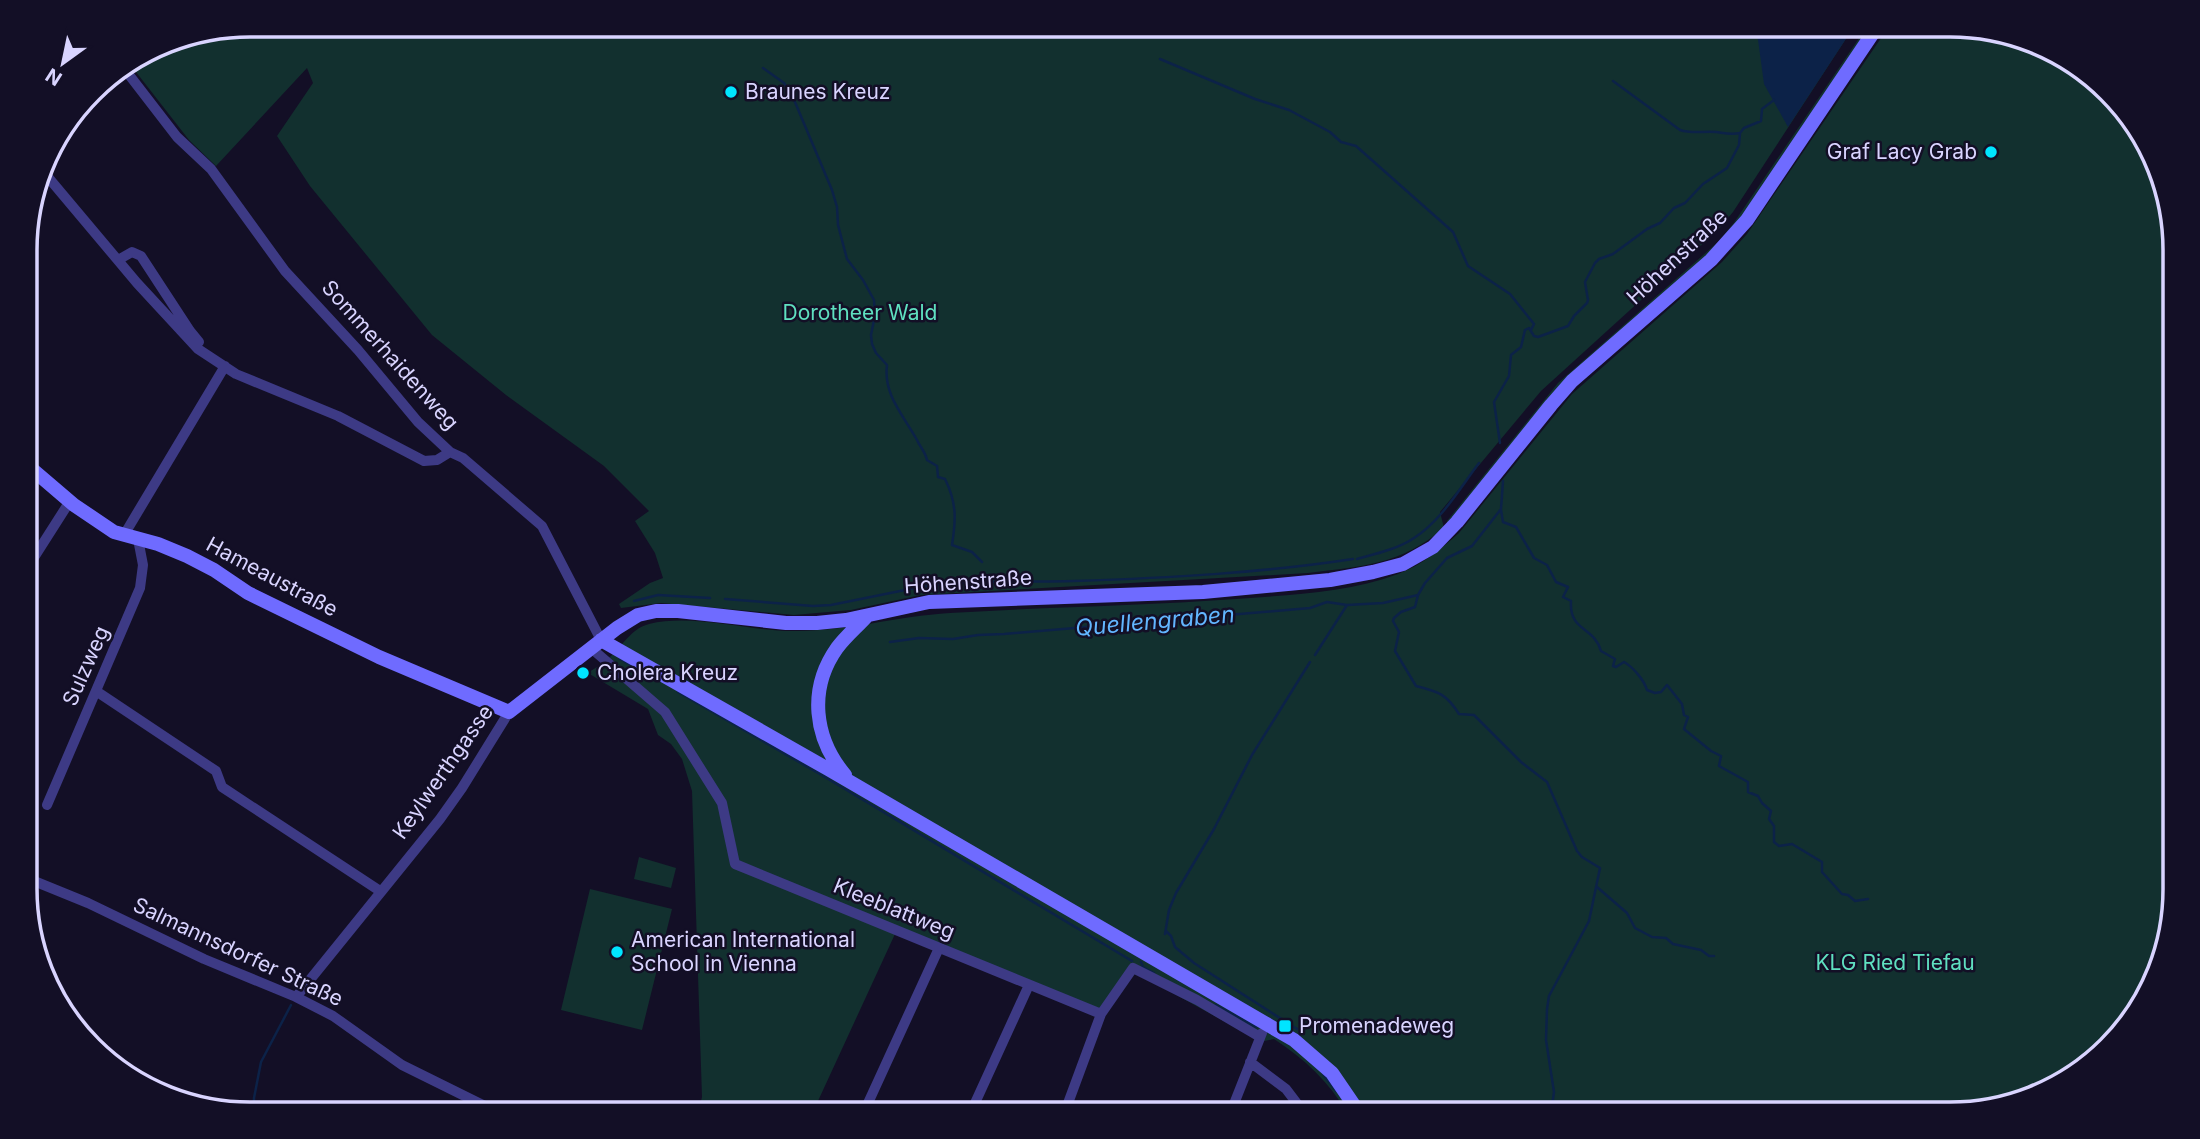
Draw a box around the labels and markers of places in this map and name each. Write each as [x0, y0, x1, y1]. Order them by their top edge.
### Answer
place label: Braunes Kreuz [745, 79, 890, 104]
marker: Braunes Kreuz [723, 84, 739, 100]
place label: Graf Lacy Grab [1827, 139, 1977, 164]
marker: Graf Lacy Grab [1983, 144, 1999, 160]
place label: Cholera Kreuz [597, 660, 738, 685]
marker: Cholera Kreuz [575, 665, 591, 681]
place label: American International School in Vienna [631, 927, 855, 976]
marker: American International School in Vienna [609, 944, 625, 960]
place label: Promenadeweg [1299, 1013, 1454, 1038]
marker: Promenadeweg [1277, 1018, 1293, 1034]

